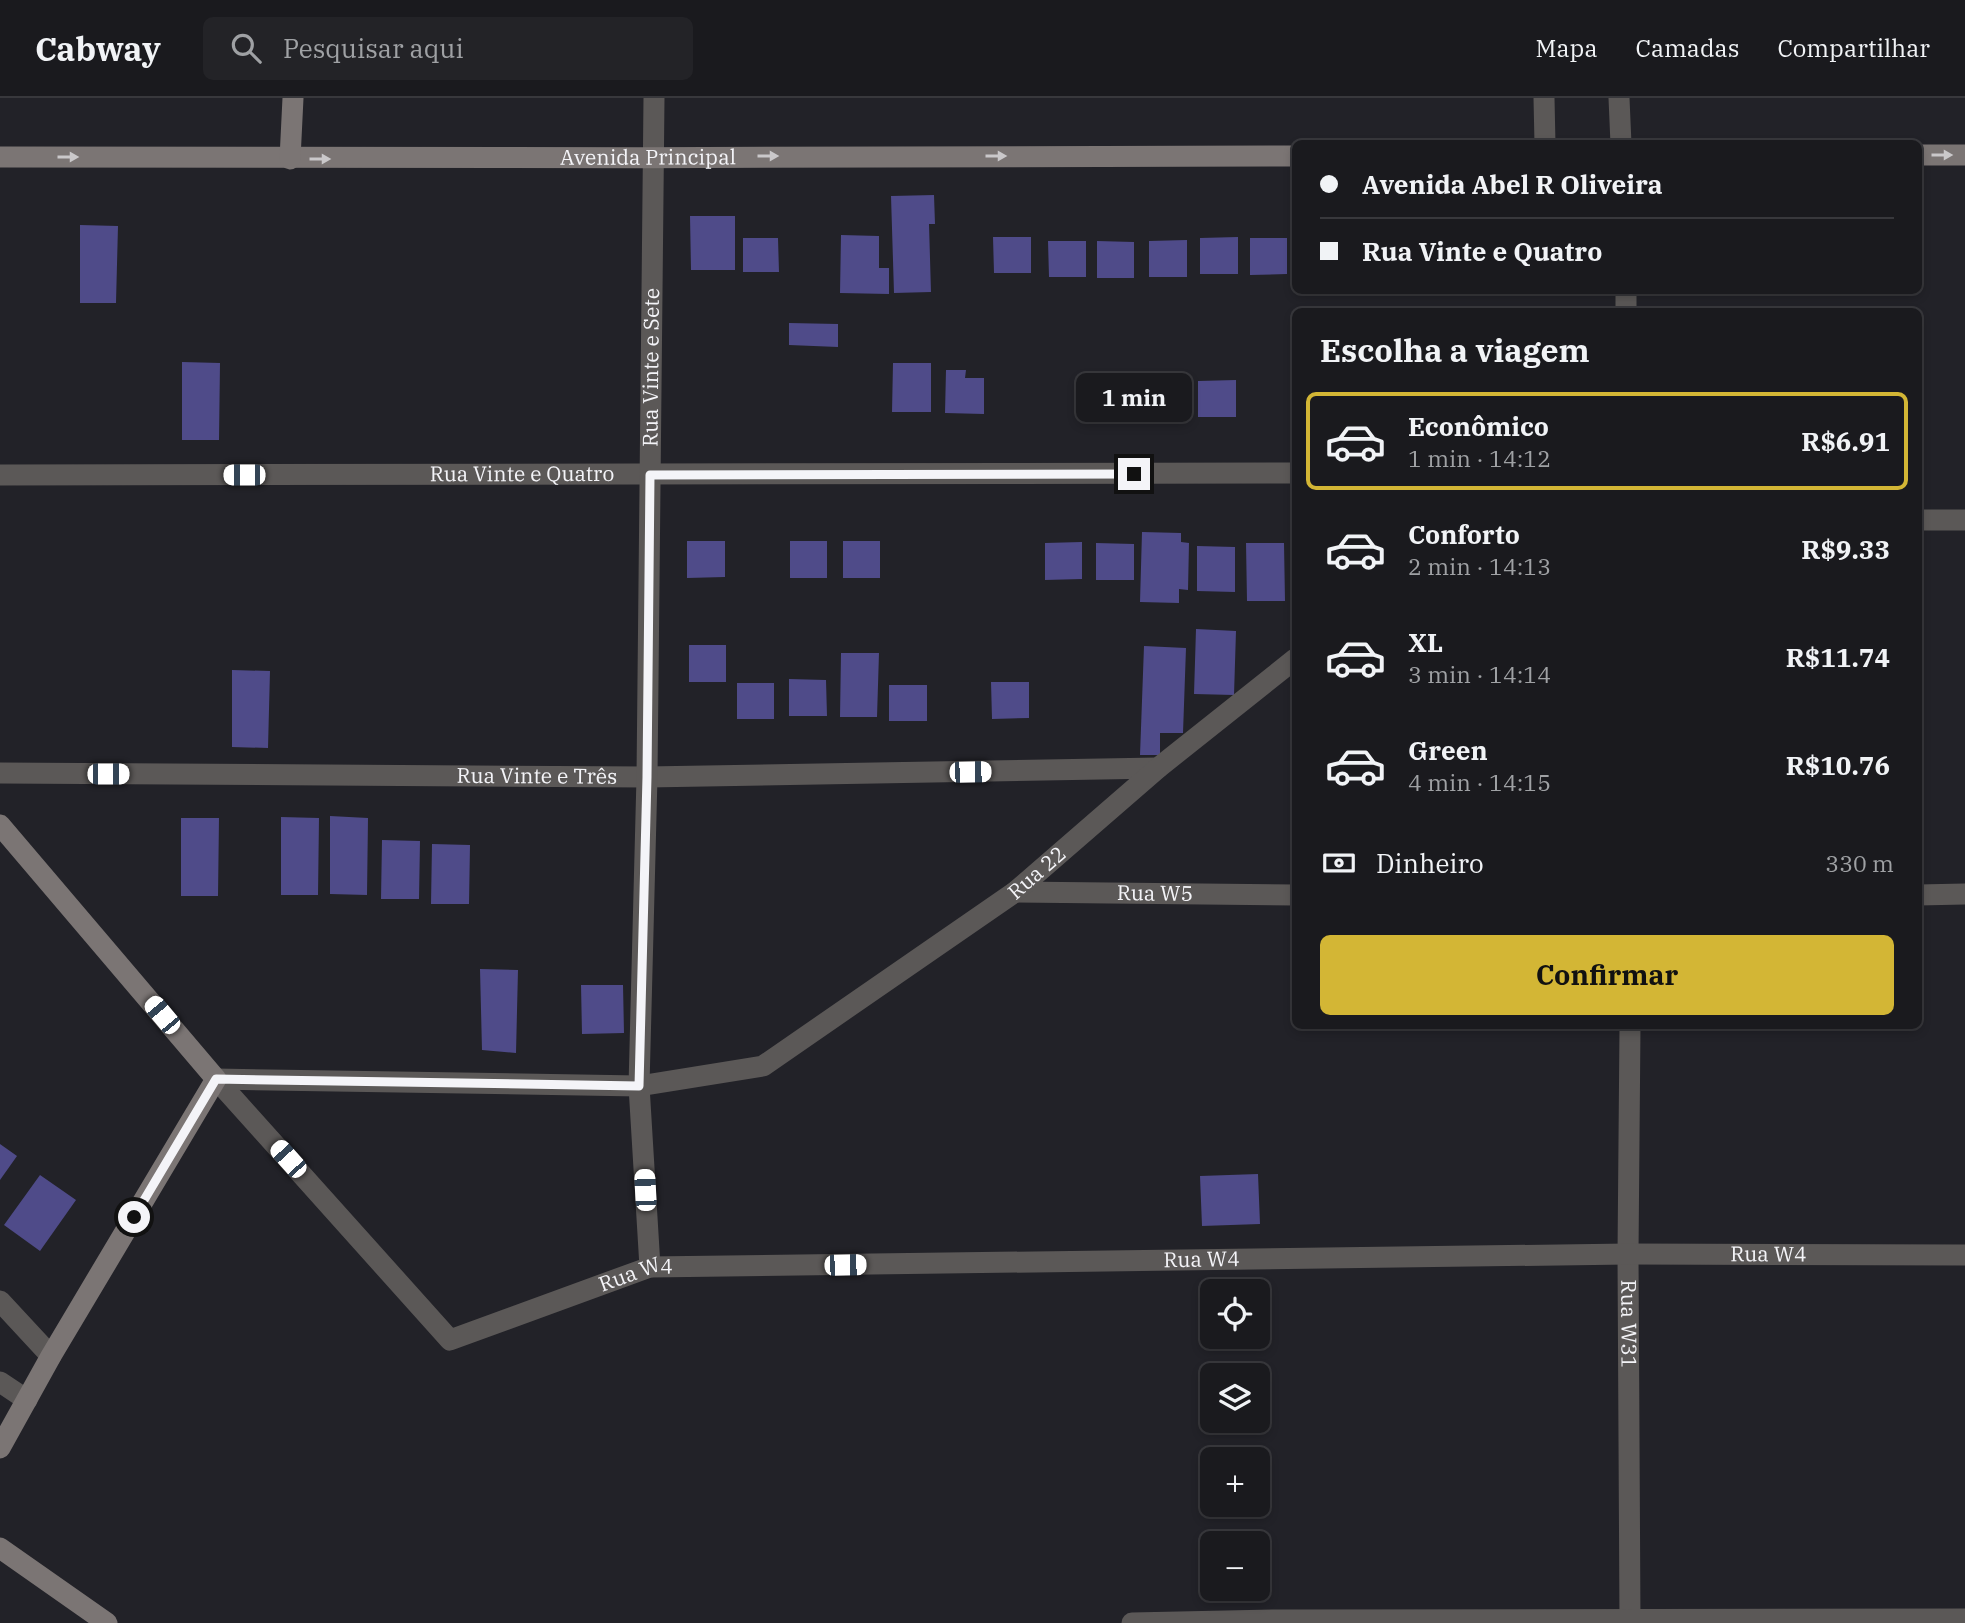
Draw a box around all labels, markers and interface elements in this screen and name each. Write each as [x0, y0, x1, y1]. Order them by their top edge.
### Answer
search box [203, 17, 693, 80]
text: Cabway [35, 27, 161, 70]
icon: search [227, 29, 265, 67]
text: Pesquisar aqui [283, 31, 464, 65]
text: Mapa [1535, 32, 1598, 64]
text: Camadas [1636, 32, 1739, 64]
text: Compartilhar [1777, 32, 1930, 64]
street label: Avenida Principal [560, 142, 736, 171]
one-way arrow [1931, 149, 1953, 161]
one-way arrow [757, 150, 779, 162]
one-way arrow [985, 150, 1007, 162]
one-way arrow [57, 151, 79, 163]
one-way arrow [309, 153, 331, 165]
text: Avenida Abel R Oliveira [1362, 167, 1663, 201]
text: Rua Vinte e Quatro [1362, 234, 1602, 268]
street label: Rua Vinte e Sete [635, 288, 665, 447]
text: Escolha a viagem [1320, 329, 1590, 371]
callout: 1 min [1076, 372, 1192, 422]
text: 1 min [1102, 382, 1166, 412]
text: Econômico [1408, 409, 1549, 443]
icon: car [1324, 410, 1387, 473]
text: R$6.91 [1801, 424, 1890, 458]
text: 1 min · 14:12 [1408, 443, 1551, 473]
route end [1118, 458, 1150, 490]
street label: Rua Vinte e Quatro [430, 459, 614, 487]
car [224, 465, 266, 486]
text: Conforto [1408, 517, 1520, 551]
icon: car [1324, 518, 1387, 581]
text: R$9.33 [1801, 532, 1890, 566]
text: 2 min · 14:13 [1408, 551, 1551, 581]
text: XL [1408, 625, 1443, 659]
icon: car [1324, 626, 1387, 689]
text: R$11.74 [1786, 640, 1890, 674]
text: 3 min · 14:14 [1408, 659, 1551, 689]
text: Green [1408, 733, 1488, 767]
icon: car [1324, 734, 1387, 797]
text: R$10.76 [1786, 748, 1890, 782]
street label: Rua Vinte e Três [456, 761, 618, 790]
car [949, 761, 992, 783]
car [88, 764, 130, 785]
text: 4 min · 14:15 [1408, 767, 1551, 797]
street label: Rua 22 [1001, 839, 1071, 905]
icon: cash [1320, 844, 1358, 882]
text: Dinheiro [1376, 846, 1484, 880]
text: 330 m [1825, 848, 1894, 878]
street label: Rua W5 [1117, 878, 1193, 907]
button: Confirmar [1320, 935, 1894, 1015]
car [141, 992, 184, 1038]
car [267, 1136, 310, 1182]
car [634, 1168, 657, 1212]
route start [118, 1201, 150, 1233]
street label: Rua W4 [1730, 1239, 1807, 1268]
street label: Rua W4 [1163, 1244, 1240, 1273]
street label: Rua W4 [595, 1249, 673, 1298]
car [824, 1254, 867, 1276]
map controls [1200, 1279, 1270, 1601]
button: locate [1200, 1279, 1270, 1349]
street label: Rua W31 [1615, 1279, 1644, 1369]
button: layers [1200, 1363, 1270, 1433]
button: + [1200, 1447, 1270, 1517]
button: − [1200, 1531, 1270, 1601]

